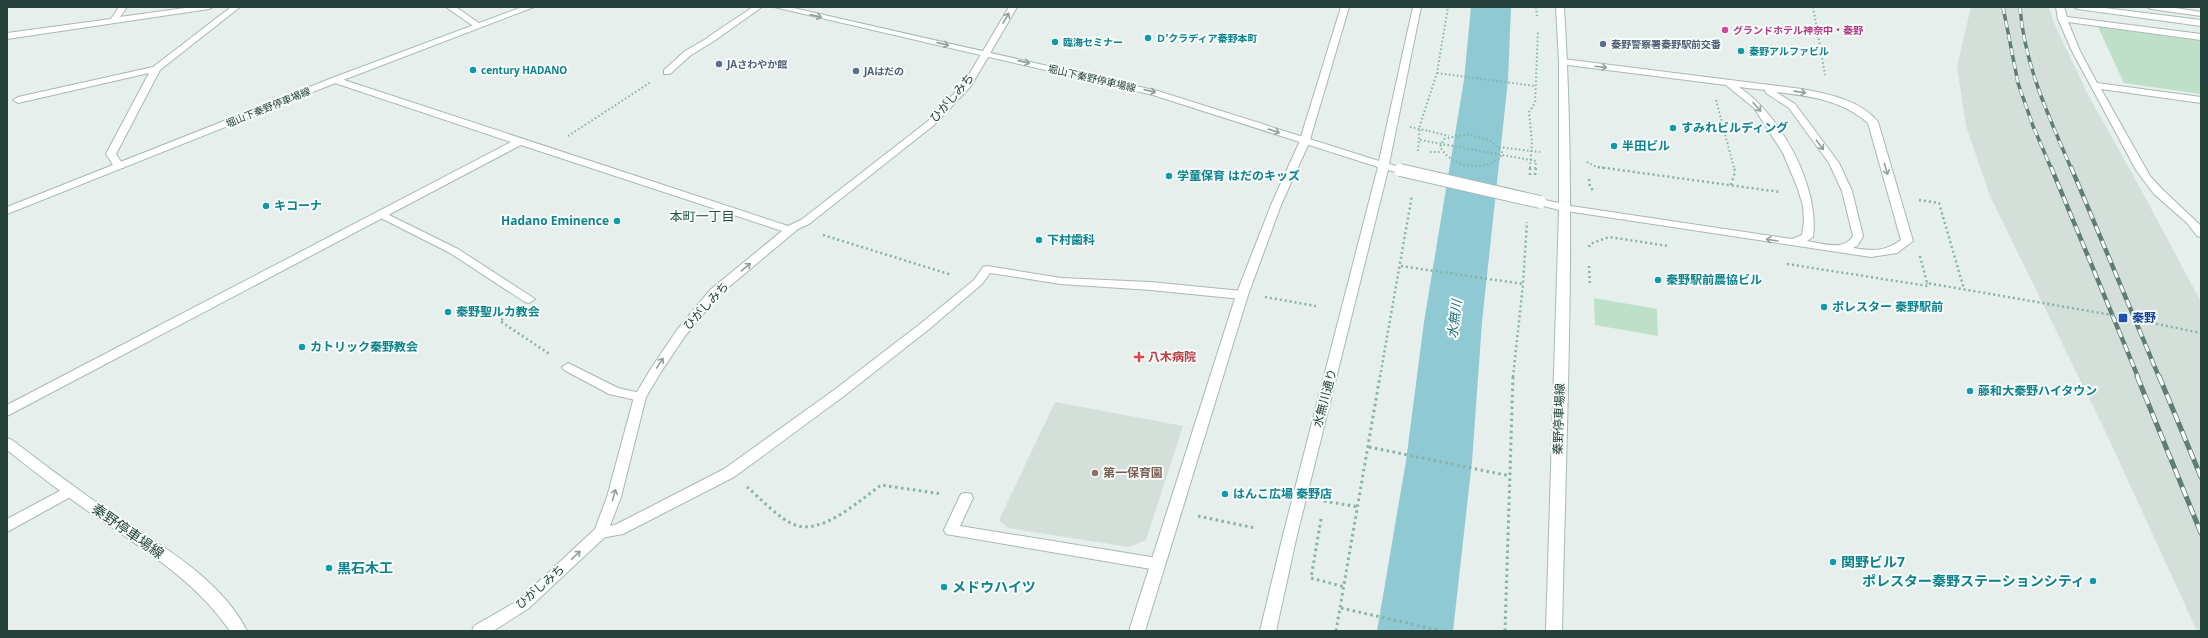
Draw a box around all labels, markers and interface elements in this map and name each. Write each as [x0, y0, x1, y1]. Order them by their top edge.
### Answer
one-way arrow [809, 12, 822, 20]
one-way arrow [1003, 12, 1011, 24]
place label: グランドホテル神奈中・秦野 [1733, 23, 1864, 37]
marker: グランドホテル神奈中・秦野 [1720, 25, 1730, 35]
place label: Ｄ’クラディア秦野本町 [1156, 31, 1257, 45]
marker: Ｄ’クラディア秦野本町 [1143, 33, 1153, 43]
place label: 臨海セミナー [1063, 35, 1123, 49]
marker: 臨海セミナー [1050, 37, 1060, 47]
place label: 秦野警察署秦野駅前交番 [1611, 37, 1721, 51]
marker: 秦野警察署秦野駅前交番 [1598, 39, 1608, 49]
one-way arrow [936, 41, 949, 49]
place label: 秦野アルファビル [1749, 44, 1829, 58]
marker: 秦野アルファビル [1736, 46, 1746, 56]
place label: JAさわやか館 [726, 57, 787, 71]
marker: JAさわやか館 [714, 59, 724, 69]
one-way arrow [1017, 59, 1030, 67]
street label: 堀山下秦野停車場線 [1047, 61, 1137, 95]
place label: century HADANO [481, 63, 567, 77]
one-way arrow [1595, 63, 1608, 71]
place label: JAはだの [863, 64, 904, 78]
marker: century HADANO [468, 65, 478, 75]
marker: JAはだの [851, 66, 861, 76]
street label: ひがしみち [926, 69, 978, 126]
street label: 堀山下秦野停車場線 [224, 84, 312, 130]
one-way arrow [1143, 88, 1156, 96]
one-way arrow [1793, 88, 1806, 96]
one-way arrow [1753, 102, 1762, 112]
place label: すみれビルディング [1681, 119, 1788, 136]
marker: すみれビルディング [1668, 123, 1678, 133]
one-way arrow [1268, 127, 1280, 135]
place label: 半田ビル [1622, 137, 1670, 154]
one-way arrow [1816, 139, 1825, 150]
marker: 半田ビル [1609, 141, 1619, 151]
one-way arrow [1883, 162, 1891, 175]
place label: 学童保育 はだのキッズ [1177, 167, 1300, 184]
marker: 学童保育 はだのキッズ [1164, 171, 1174, 181]
place label: キコーナ [274, 197, 322, 214]
marker: キコーナ [261, 201, 271, 211]
district label: 本町一丁目 [669, 207, 735, 225]
place label: Hadano Eminence [501, 212, 609, 229]
marker: Hadano Eminence [612, 216, 622, 226]
place label: 下村歯科 [1047, 231, 1095, 248]
marker: 下村歯科 [1034, 235, 1044, 245]
one-way arrow [1766, 236, 1779, 244]
one-way arrow [740, 262, 751, 271]
place label: 秦野駅前農協ビル [1666, 271, 1762, 288]
marker: 秦野駅前農協ビル [1653, 275, 1663, 285]
street label: ひがしみち [679, 278, 732, 333]
water label: 水無川 [1443, 297, 1466, 339]
place label: ポレスター 秦野駅前 [1832, 298, 1943, 315]
marker: ポレスター 秦野駅前 [1819, 302, 1829, 312]
place label: 秦野聖ルカ教会 [456, 303, 540, 320]
marker: 秦野聖ルカ教会 [443, 307, 453, 317]
place label: 秦野 [2132, 309, 2156, 326]
marker: 秦野 [2117, 312, 2129, 324]
place label: カトリック秦野教会 [310, 338, 418, 355]
marker: カトリック秦野教会 [297, 342, 307, 352]
place label: 八木病院 [1148, 348, 1196, 365]
marker: 八木病院 [1133, 351, 1145, 363]
one-way arrow [656, 358, 664, 369]
street label: 水無川通り [1309, 367, 1340, 429]
place label: 藤和大秦野ハイタウン [1978, 382, 2097, 399]
street label: 秦野停車場線 [1549, 383, 1568, 455]
marker: 藤和大秦野ハイタウン [1965, 386, 1975, 396]
place label: 第一保育園 [1103, 464, 1163, 481]
marker: 第一保育園 [1090, 468, 1100, 478]
place label: はんこ広場 秦野店 [1233, 485, 1332, 502]
one-way arrow [611, 489, 618, 502]
marker: はんこ広場 秦野店 [1220, 489, 1230, 499]
street label: 秦野停車場線 [88, 499, 168, 562]
one-way arrow [571, 551, 581, 560]
place label: 関野ビル7 [1841, 552, 1905, 571]
marker: 関野ビル7 [1828, 557, 1838, 567]
place label: 黒石木工 [337, 558, 393, 577]
street label: ひがしみち [511, 561, 568, 613]
marker: 黒石木工 [324, 563, 334, 573]
place label: ポレスター秦野ステーションシティ [1862, 571, 2085, 590]
marker: ポレスター秦野ステーションシティ [2088, 576, 2098, 586]
place label: メドウハイツ [952, 577, 1036, 596]
marker: メドウハイツ [939, 582, 949, 592]

